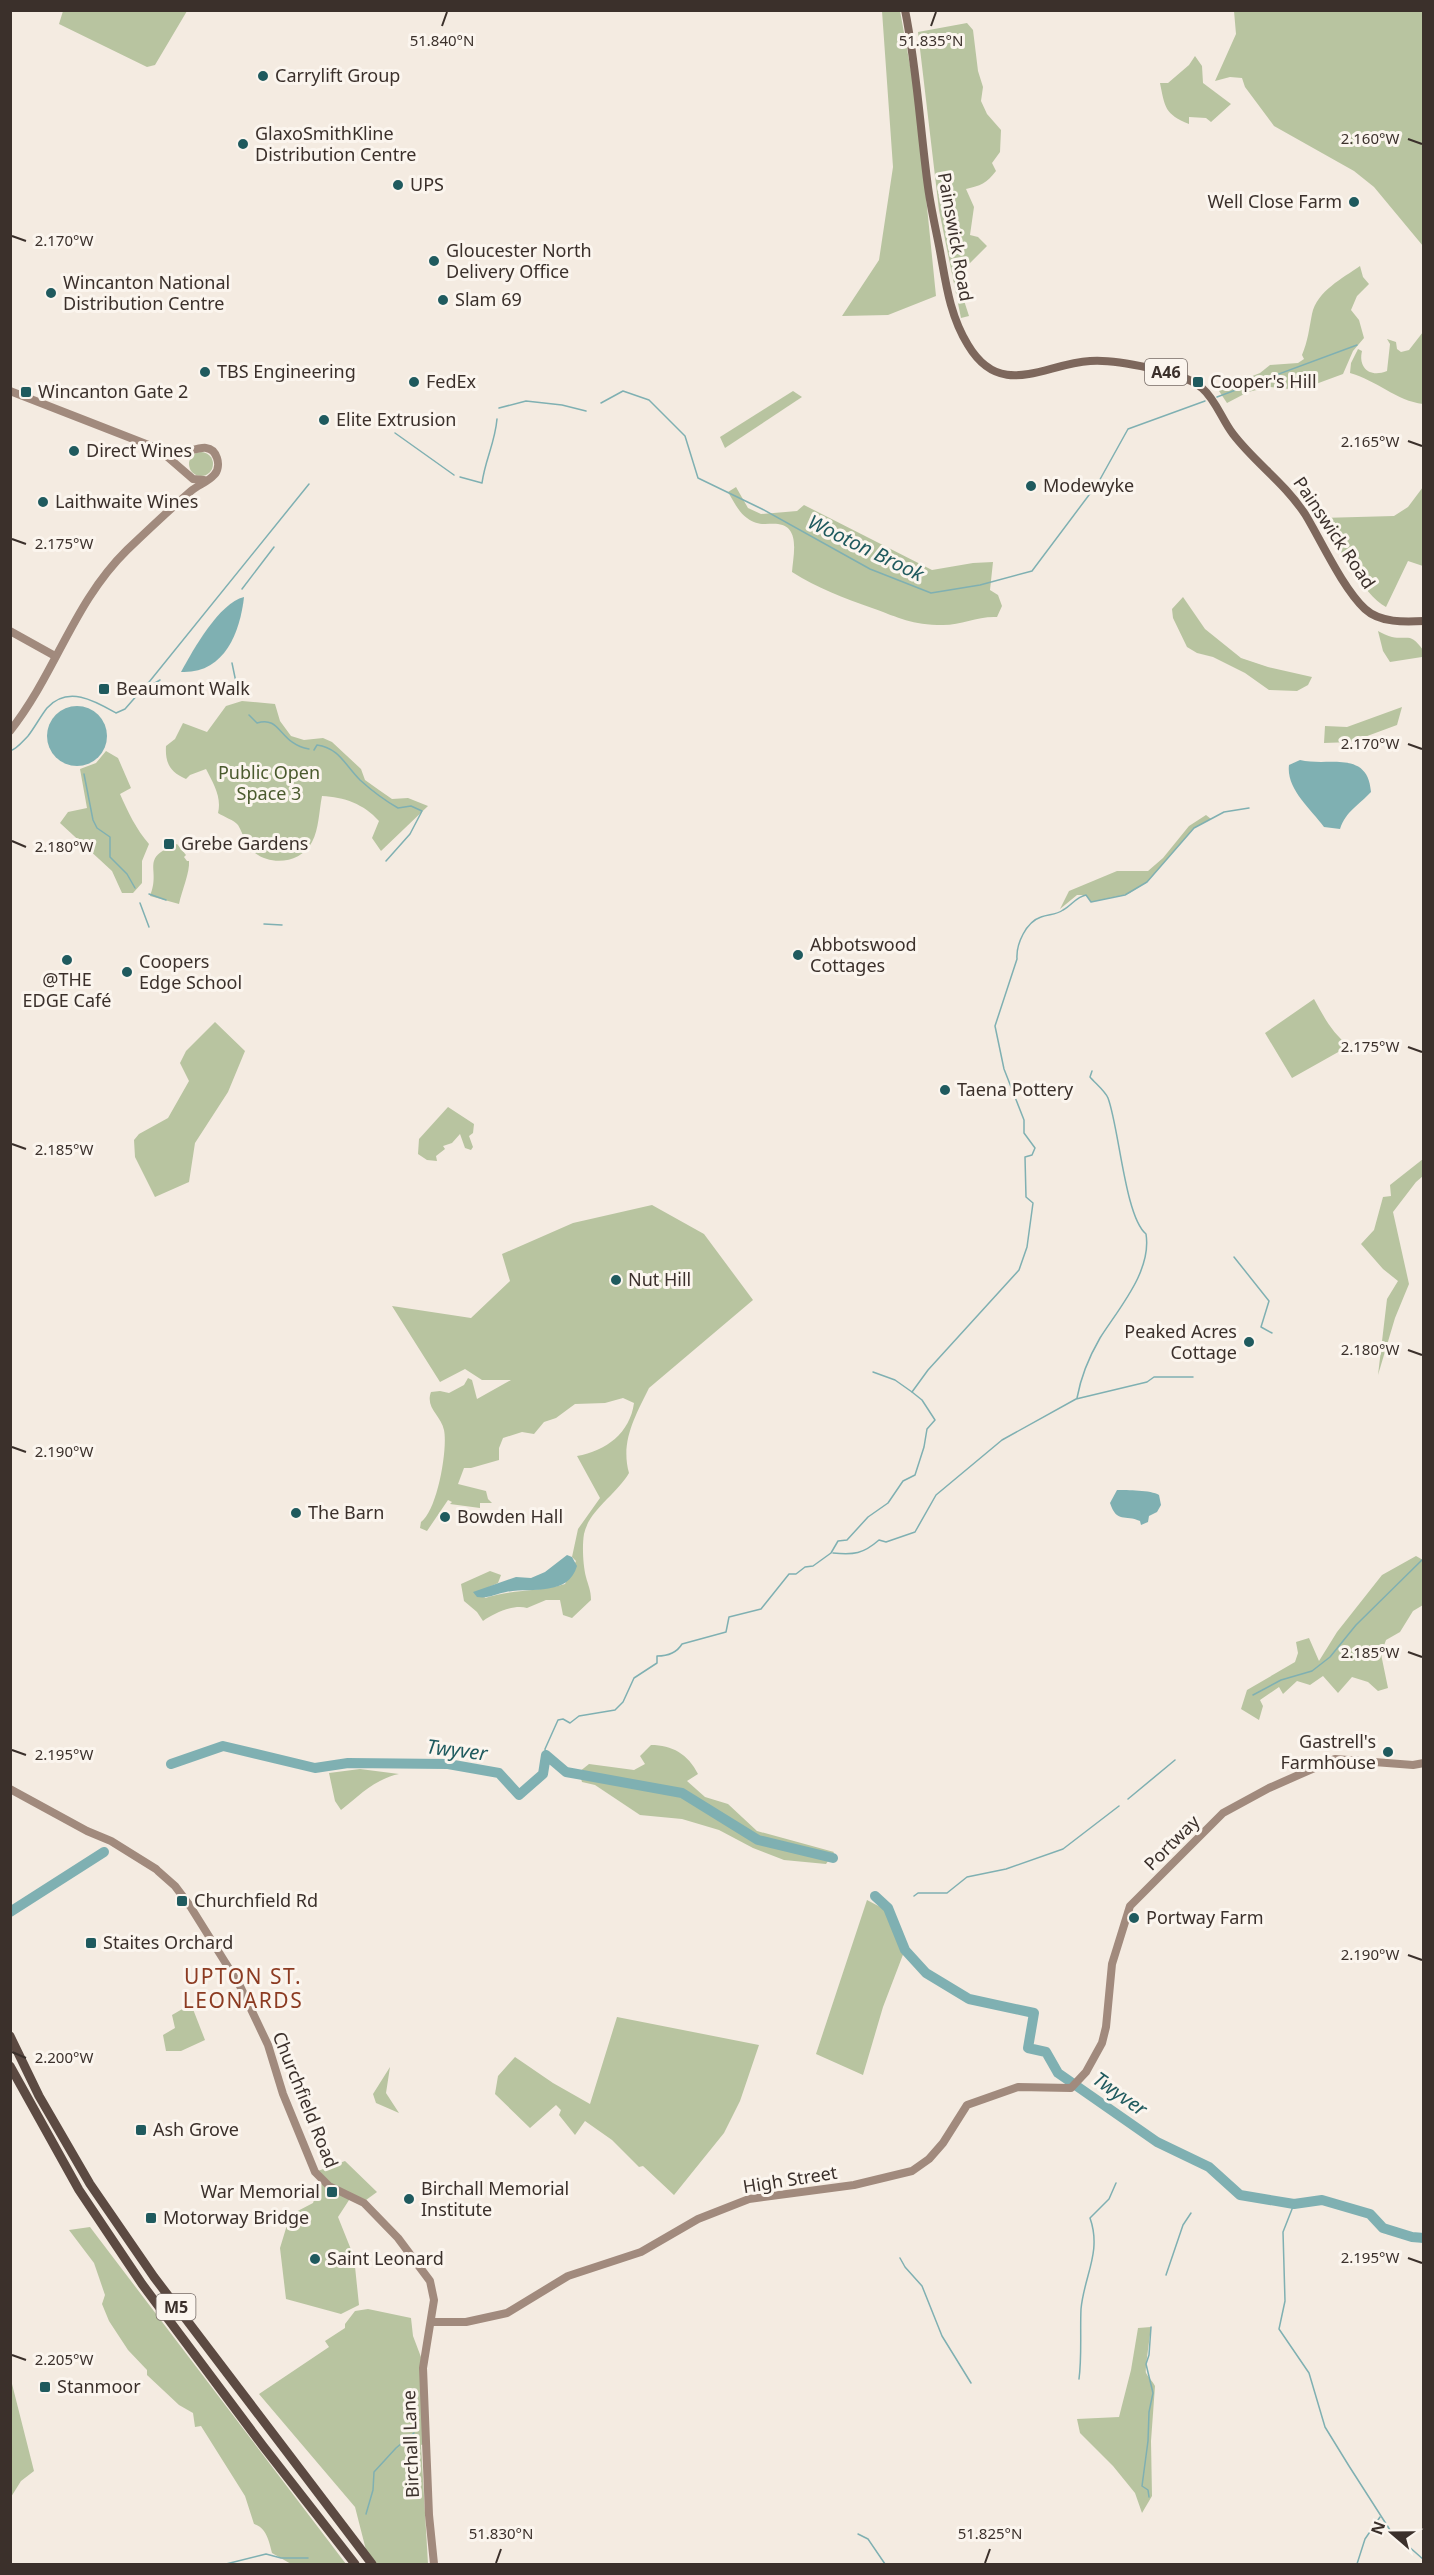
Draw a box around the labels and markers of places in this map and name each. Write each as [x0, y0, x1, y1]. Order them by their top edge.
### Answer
place label: Carrylift Group [275, 63, 400, 87]
marker: Carrylift Group [256, 69, 270, 83]
place label: GlaxoSmithKline Distribution Centre [255, 121, 416, 166]
marker: GlaxoSmithKline Distribution Centre [236, 137, 250, 151]
place label: UPS [410, 172, 444, 196]
marker: UPS [391, 178, 405, 192]
place label: Well Close Farm [1207, 189, 1342, 213]
marker: Well Close Farm [1347, 195, 1361, 209]
place label: Gloucester North Delivery Office [446, 238, 592, 283]
marker: Gloucester North Delivery Office [427, 254, 441, 268]
place label: Wincanton National Distribution Centre [63, 270, 230, 315]
marker: Wincanton National Distribution Centre [44, 286, 58, 300]
place label: Slam 69 [455, 287, 522, 311]
marker: Slam 69 [436, 293, 450, 307]
place label: TBS Engineering [217, 359, 356, 383]
marker: TBS Engineering [198, 365, 212, 379]
place label: FedEx [426, 369, 477, 393]
place label: Cooper's Hill [1210, 369, 1317, 393]
marker: FedEx [407, 375, 421, 389]
marker: Cooper's Hill [1191, 375, 1205, 389]
place label: Wincanton Gate 2 [38, 379, 188, 403]
marker: Wincanton Gate 2 [19, 385, 33, 399]
place label: Elite Extrusion [336, 407, 457, 431]
marker: Elite Extrusion [317, 413, 331, 427]
place label: Direct Wines [86, 438, 192, 462]
marker: Direct Wines [67, 444, 81, 458]
place label: Modewyke [1043, 473, 1134, 497]
marker: Modewyke [1024, 479, 1038, 493]
place label: Laithwaite Wines [55, 489, 198, 513]
marker: Laithwaite Wines [36, 495, 50, 509]
place label: Beaumont Walk [116, 676, 250, 700]
marker: Beaumont Walk [97, 682, 111, 696]
place label: Grebe Gardens [181, 831, 308, 855]
marker: Grebe Gardens [162, 837, 176, 851]
place label: Abbotswood Cottages [810, 932, 917, 977]
marker: Abbotswood Cottages [791, 948, 805, 962]
place label: Coopers Edge School [139, 949, 242, 994]
marker: @THE EDGE Café [60, 953, 74, 967]
marker: Coopers Edge School [120, 965, 134, 979]
place label: @THE EDGE Café [23, 967, 111, 1012]
place label: Taena Pottery [957, 1077, 1074, 1101]
marker: Taena Pottery [938, 1083, 952, 1097]
place label: Nut Hill [628, 1267, 691, 1291]
marker: Nut Hill [609, 1273, 623, 1287]
place label: Peaked Acres Cottage [1124, 1319, 1237, 1364]
marker: Peaked Acres Cottage [1242, 1335, 1256, 1349]
place label: The Barn [308, 1500, 384, 1524]
place label: Bowden Hall [457, 1504, 563, 1528]
marker: The Barn [289, 1506, 303, 1520]
marker: Bowden Hall [438, 1510, 452, 1524]
place label: Gastrell's Farmhouse [1280, 1729, 1376, 1774]
marker: Gastrell's Farmhouse [1381, 1745, 1395, 1759]
place label: Churchfield Rd [194, 1888, 318, 1912]
marker: Churchfield Rd [175, 1894, 189, 1908]
place label: Portway Farm [1146, 1905, 1264, 1929]
marker: Portway Farm [1127, 1911, 1141, 1925]
place label: Staites Orchard [103, 1930, 233, 1954]
marker: Staites Orchard [84, 1936, 98, 1950]
place label: Ash Grove [153, 2117, 239, 2141]
marker: Ash Grove [134, 2123, 148, 2137]
place label: Birchall Memorial Institute [421, 2176, 569, 2221]
place label: War Memorial [200, 2179, 320, 2203]
marker: War Memorial [325, 2185, 339, 2199]
marker: Birchall Memorial Institute [402, 2192, 416, 2206]
place label: Motorway Bridge [163, 2205, 309, 2229]
marker: Motorway Bridge [144, 2211, 158, 2225]
place label: Saint Leonard [327, 2246, 444, 2270]
marker: Saint Leonard [308, 2252, 322, 2266]
place label: Stanmoor [57, 2374, 141, 2398]
marker: Stanmoor [38, 2380, 52, 2394]

